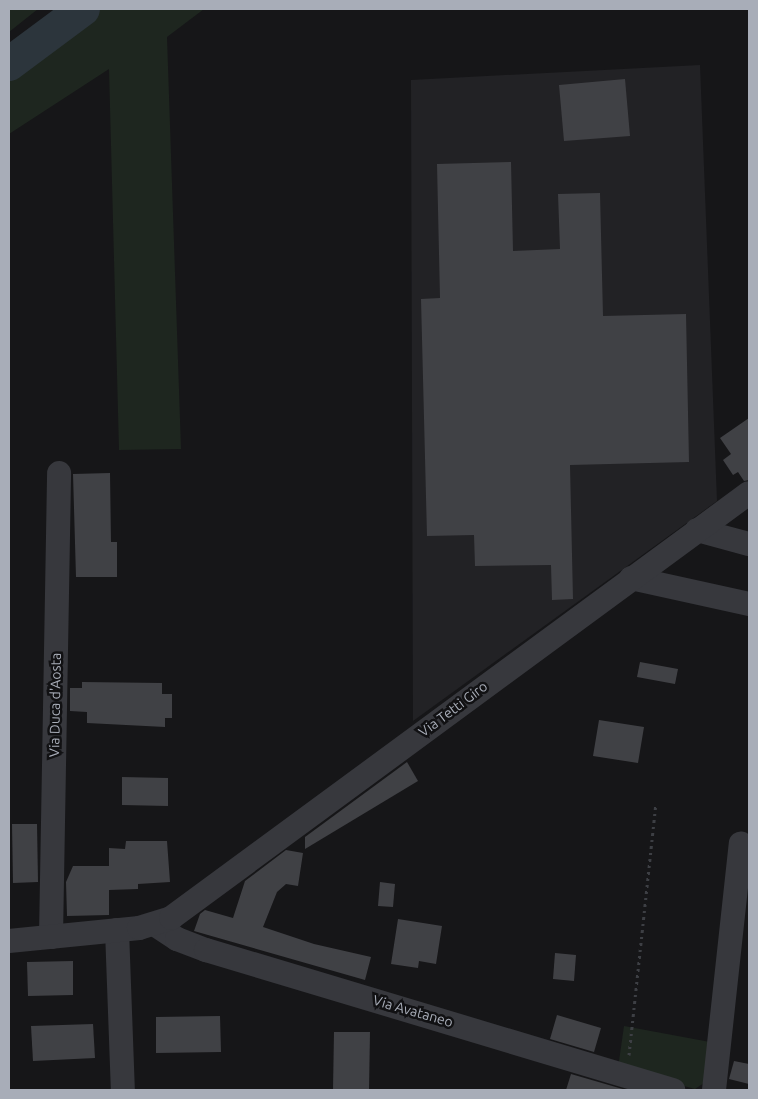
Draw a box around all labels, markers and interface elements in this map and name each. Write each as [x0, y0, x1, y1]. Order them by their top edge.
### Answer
street label: Via Duca d'Aosta [46, 653, 64, 757]
street label: Via Tetti Giro [415, 678, 491, 740]
street label: Via Avataneo [371, 992, 455, 1030]

